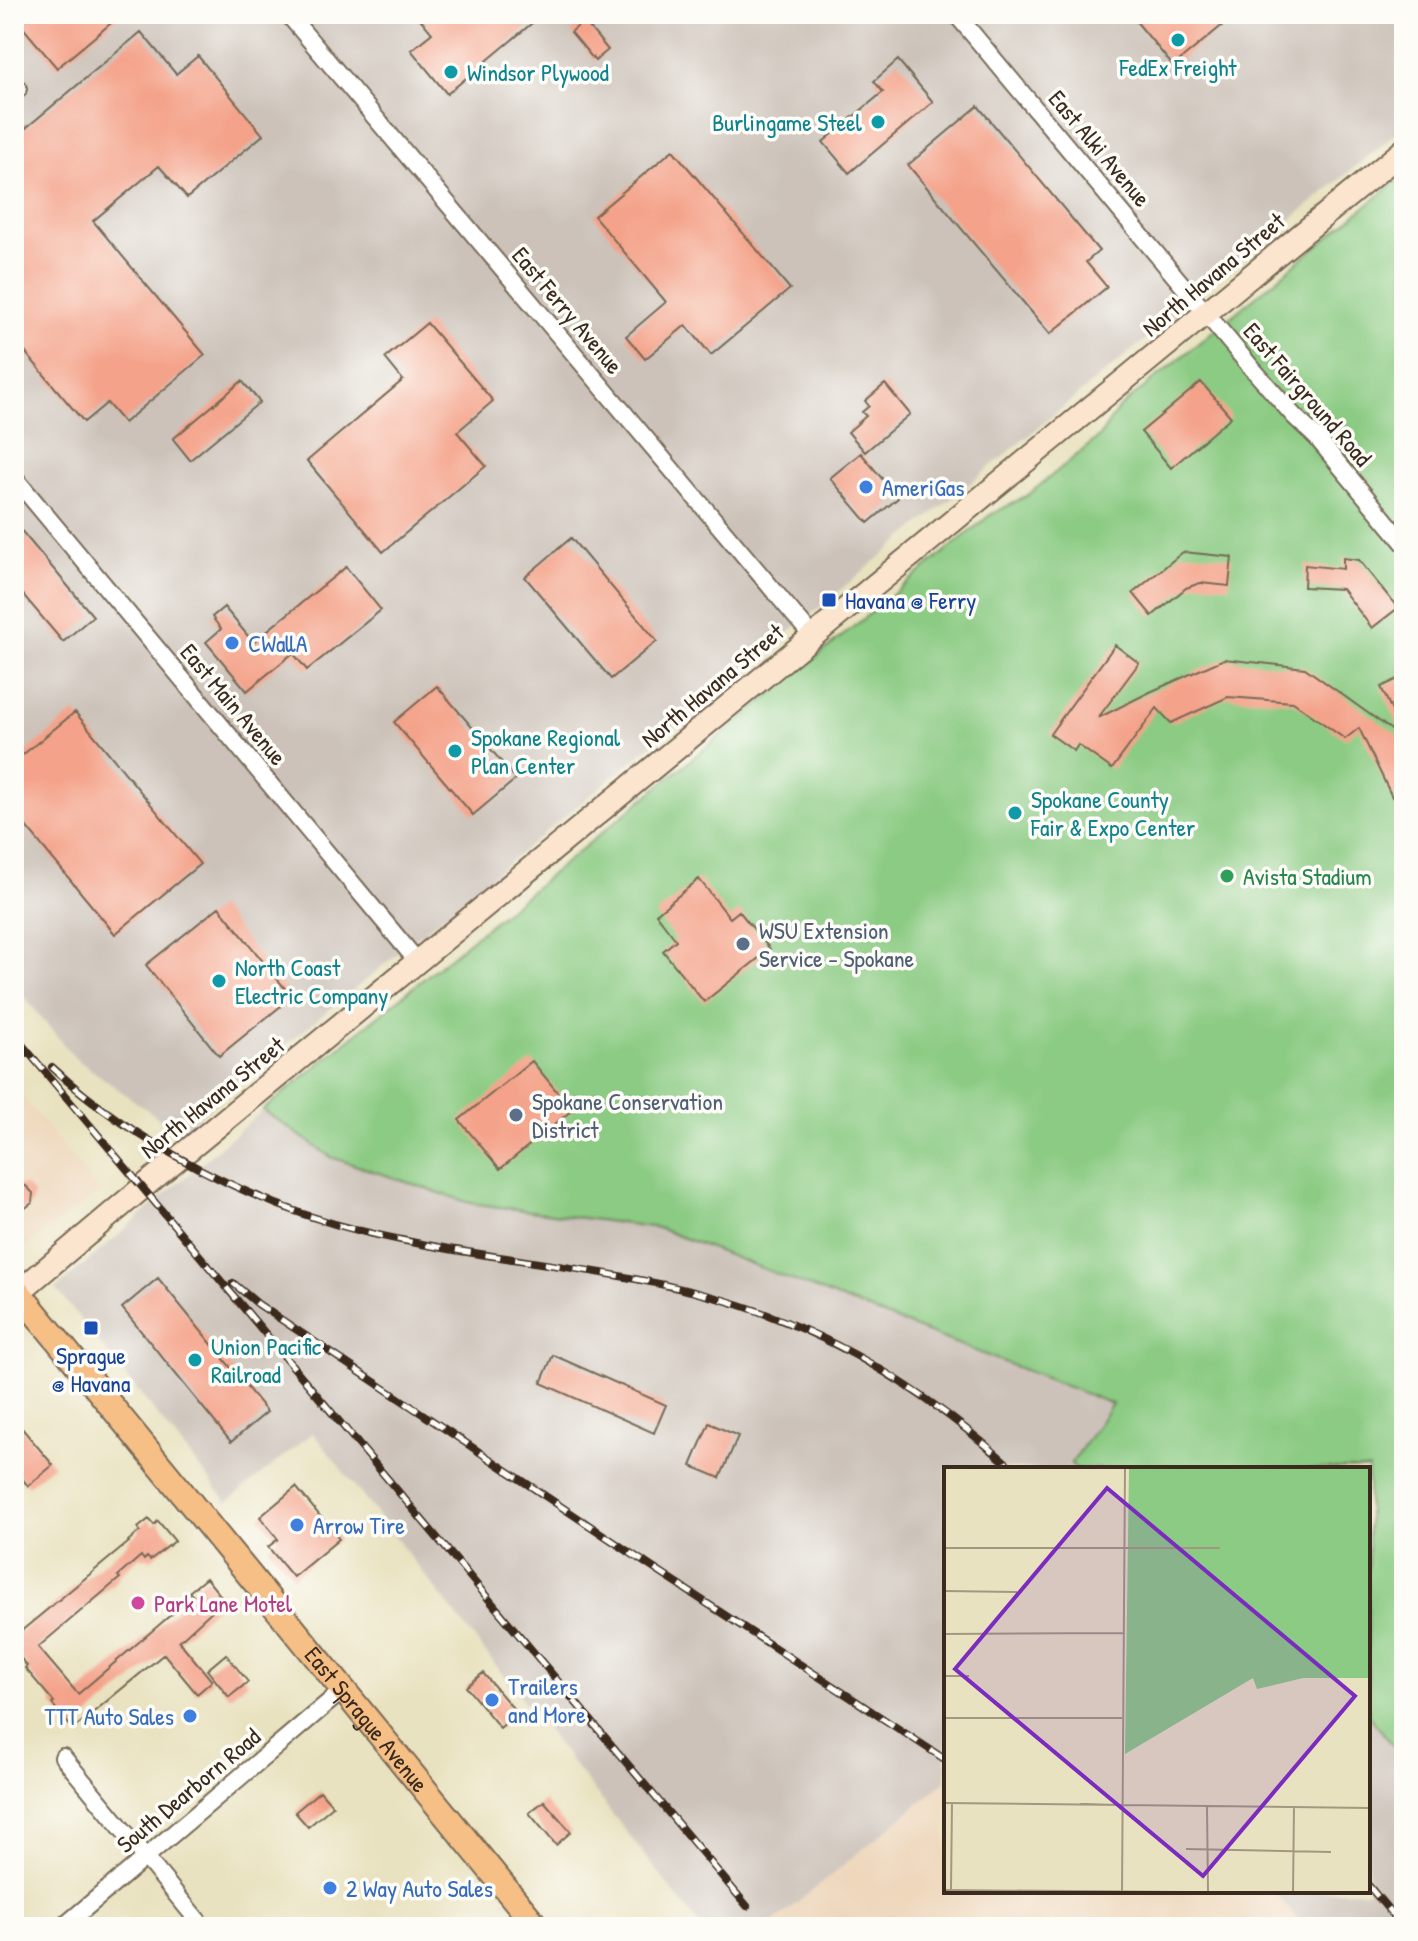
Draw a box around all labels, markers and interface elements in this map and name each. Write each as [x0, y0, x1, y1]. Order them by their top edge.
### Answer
marker: FedEx Freight [1169, 31, 1187, 49]
place label: FedEx Freight [1119, 51, 1237, 83]
place label: Windsor Plywood [467, 56, 609, 88]
marker: Windsor Plywood [442, 63, 460, 81]
street label: East Alki Avenue [1042, 83, 1158, 213]
place label: Burlingame Steel [712, 106, 863, 138]
marker: Burlingame Steel [869, 113, 887, 131]
street label: North Havana Street [1135, 204, 1292, 343]
street label: East Ferry Avenue [505, 240, 631, 381]
street label: East Fairground Road [1237, 315, 1379, 473]
place label: AmeriGas [882, 471, 964, 503]
marker: AmeriGas [857, 478, 875, 496]
place label: Havana @ Ferry [845, 584, 976, 616]
marker: Havana @ Ferry [820, 591, 838, 609]
street label: North Havana Street [634, 615, 791, 754]
place label: CWallA [248, 627, 308, 659]
marker: CWallA [223, 634, 241, 652]
street label: East Main Avenue [174, 637, 295, 772]
place label: Spokane Regional Plan Center [471, 721, 621, 781]
marker: Spokane Regional Plan Center [446, 742, 464, 760]
place label: Spokane County Fair & Expo Center [1030, 783, 1195, 843]
marker: Spokane County Fair & Expo Center [1006, 804, 1024, 822]
place label: Avista Stadium [1243, 860, 1371, 892]
marker: Avista Stadium [1218, 867, 1236, 885]
place label: WSU Extension Service - Spokane [759, 914, 915, 974]
marker: WSU Extension Service - Spokane [734, 935, 752, 953]
place label: North Coast Electric Company [235, 951, 388, 1011]
marker: North Coast Electric Company [210, 972, 228, 990]
street label: North Havana Street [133, 1028, 291, 1165]
place label: Spokane Conservation District [532, 1085, 723, 1145]
marker: Spokane Conservation District [507, 1106, 525, 1124]
marker: Sprague @ Havana [82, 1319, 100, 1337]
place label: Union Pacific Railroad [211, 1330, 322, 1390]
place label: Sprague @ Havana [52, 1339, 130, 1399]
marker: Union Pacific Railroad [186, 1351, 204, 1369]
inset map [944, 1467, 1370, 1893]
place label: Arrow Tire [313, 1509, 405, 1541]
marker: Arrow Tire [288, 1516, 306, 1534]
place label: Park Lane Motel [154, 1587, 293, 1619]
marker: Park Lane Motel [129, 1594, 147, 1612]
street label: East Sprague Avenue [298, 1640, 437, 1799]
place label: Trailers and More [508, 1670, 586, 1730]
marker: Trailers and More [483, 1691, 501, 1709]
place label: TTT Auto Sales [44, 1700, 174, 1732]
marker: TTT Auto Sales [181, 1707, 199, 1725]
street label: South Dearborn Road [109, 1720, 267, 1860]
place label: 2 Way Auto Sales [346, 1872, 493, 1904]
marker: 2 Way Auto Sales [321, 1879, 339, 1897]

